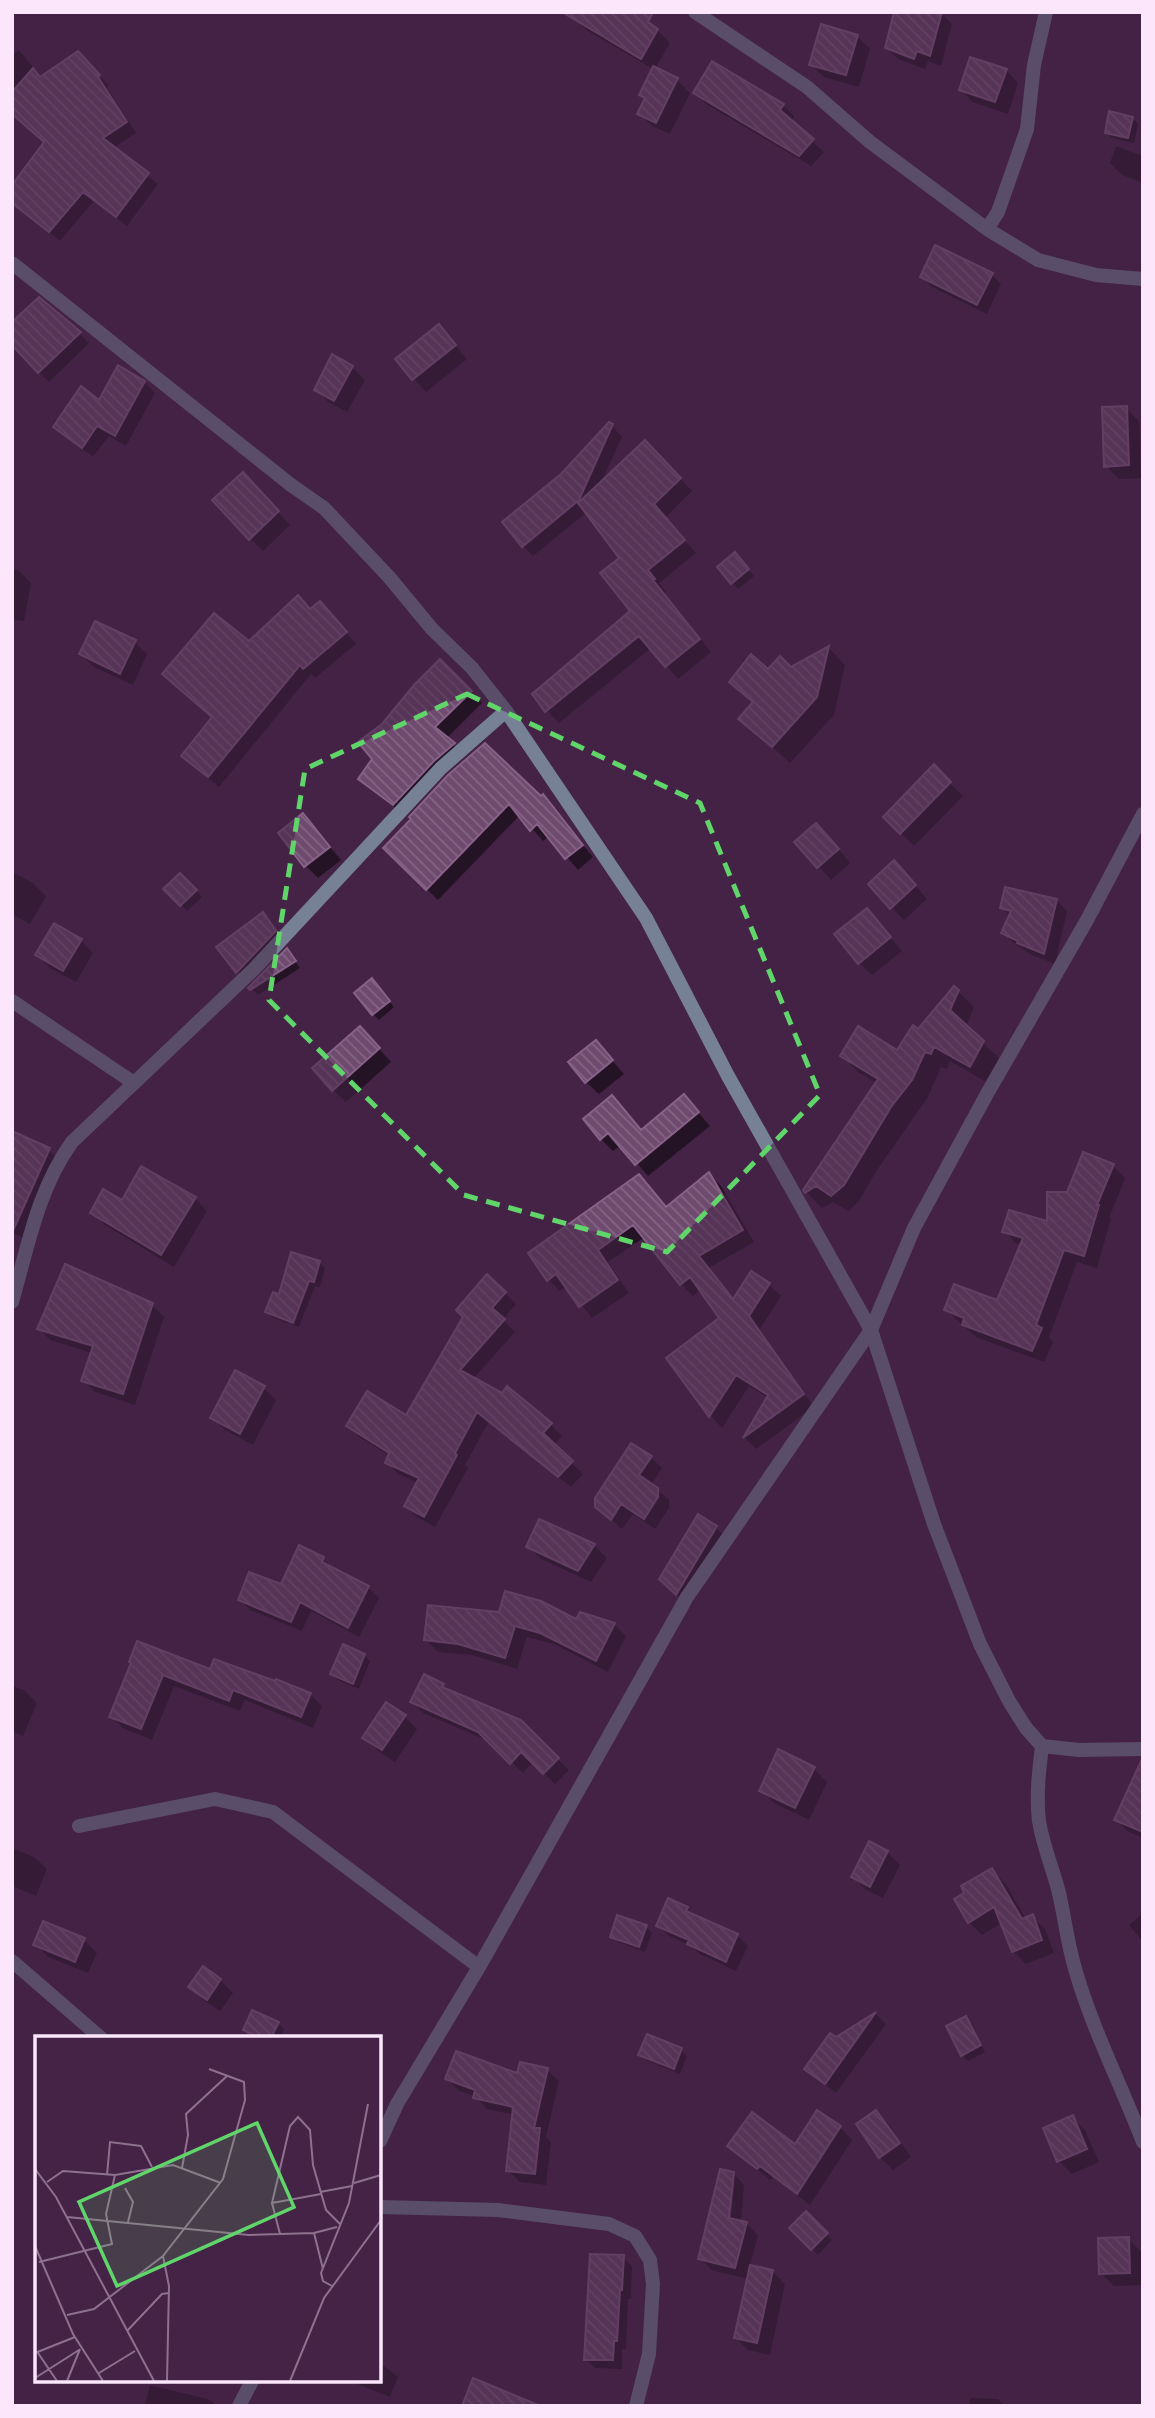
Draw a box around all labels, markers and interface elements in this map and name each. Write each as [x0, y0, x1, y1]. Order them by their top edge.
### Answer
inset map [35, 2036, 382, 2383]

